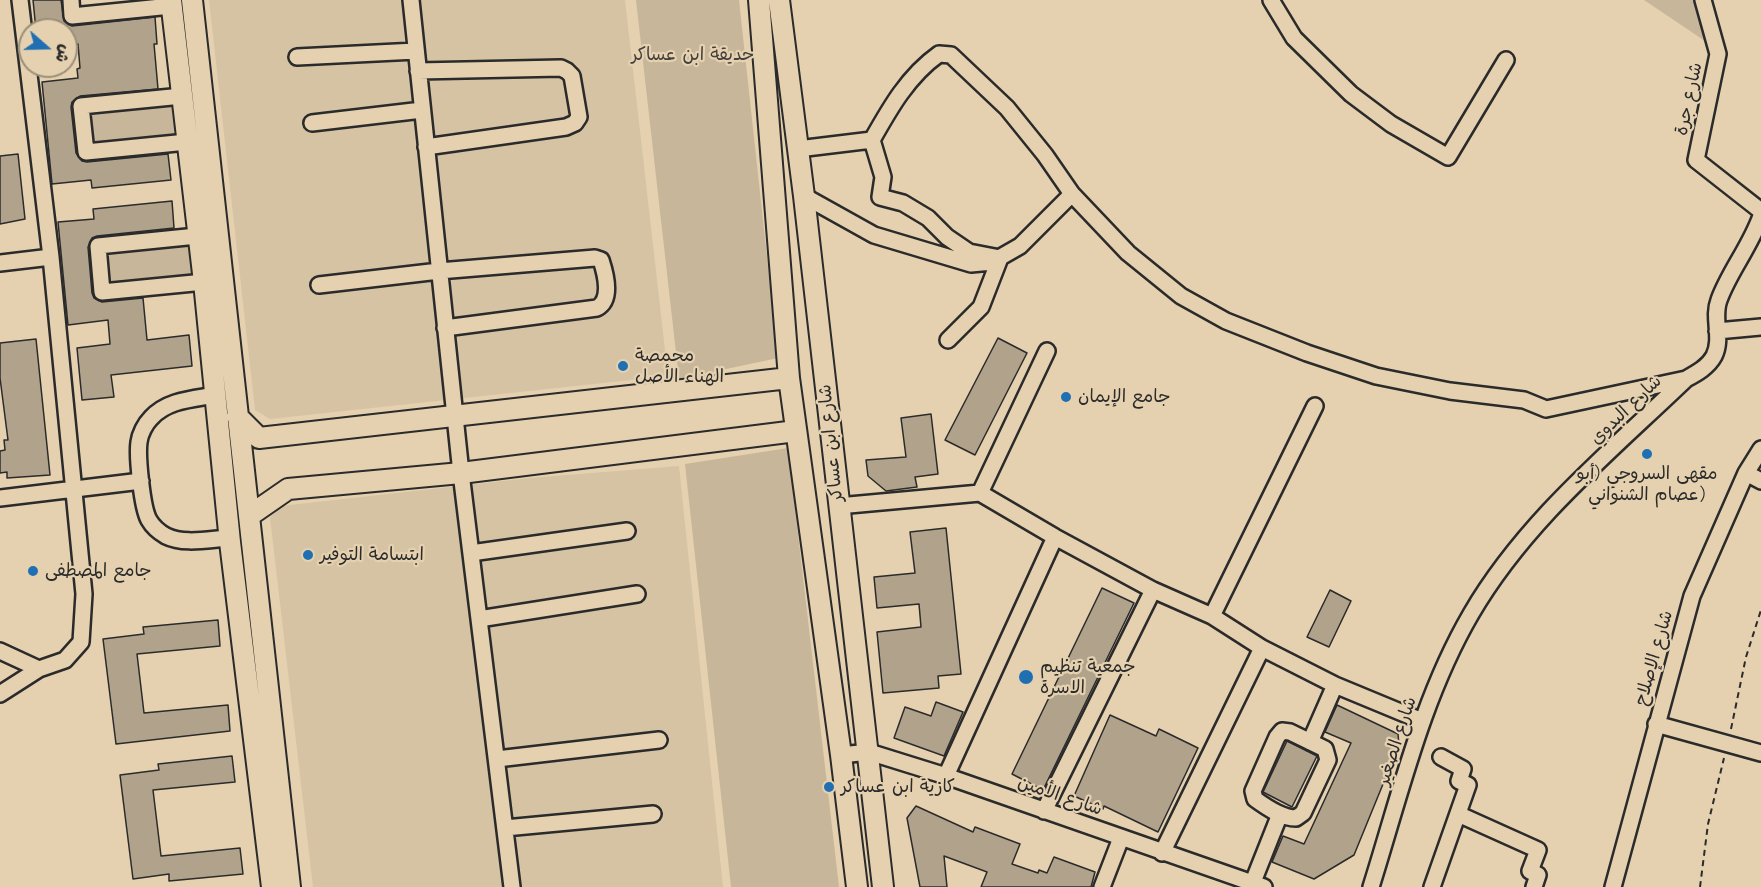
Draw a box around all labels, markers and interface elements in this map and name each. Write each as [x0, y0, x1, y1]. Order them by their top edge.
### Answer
north arrow [18, 18, 78, 78]
text: ش [52, 42, 75, 65]
park label: حديقة ابن عساكر [632, 44, 754, 66]
street label: شارع جرة [1671, 61, 1707, 137]
place label: محمصة الهناء الأصل [635, 345, 724, 388]
marker: محمصة الهناء الأصل [616, 359, 630, 373]
street label: شارع البدوي [1586, 371, 1666, 449]
street label: شارع ابن عساكر [814, 383, 848, 503]
place label: جامع الإيمان [1078, 386, 1170, 408]
marker: جامع الإيمان [1059, 390, 1073, 404]
marker: مقهى السروجي (أبو عصام الشنواني) [1640, 447, 1654, 461]
place label: مقهى السروجي (أبو عصام الشنواني) [1577, 463, 1717, 506]
place label: ابتسامة التوفير [320, 544, 424, 566]
marker: ابتسامة التوفير [301, 548, 315, 562]
place label: جامع المصطفى [45, 560, 152, 582]
marker: جامع المصطفى [26, 564, 40, 578]
street label: شارع الإصلاح [1630, 608, 1678, 708]
place label: جمعية تنظيم الاسرة [1040, 656, 1136, 698]
marker: جمعية تنظيم الاسرة [1017, 668, 1035, 686]
street label: شارع الصغير [1373, 694, 1421, 788]
street label: شارع الأمين [1015, 771, 1105, 821]
place label: كازية ابن عساكر [841, 776, 955, 798]
marker: كازية ابن عساكر [822, 780, 836, 794]

